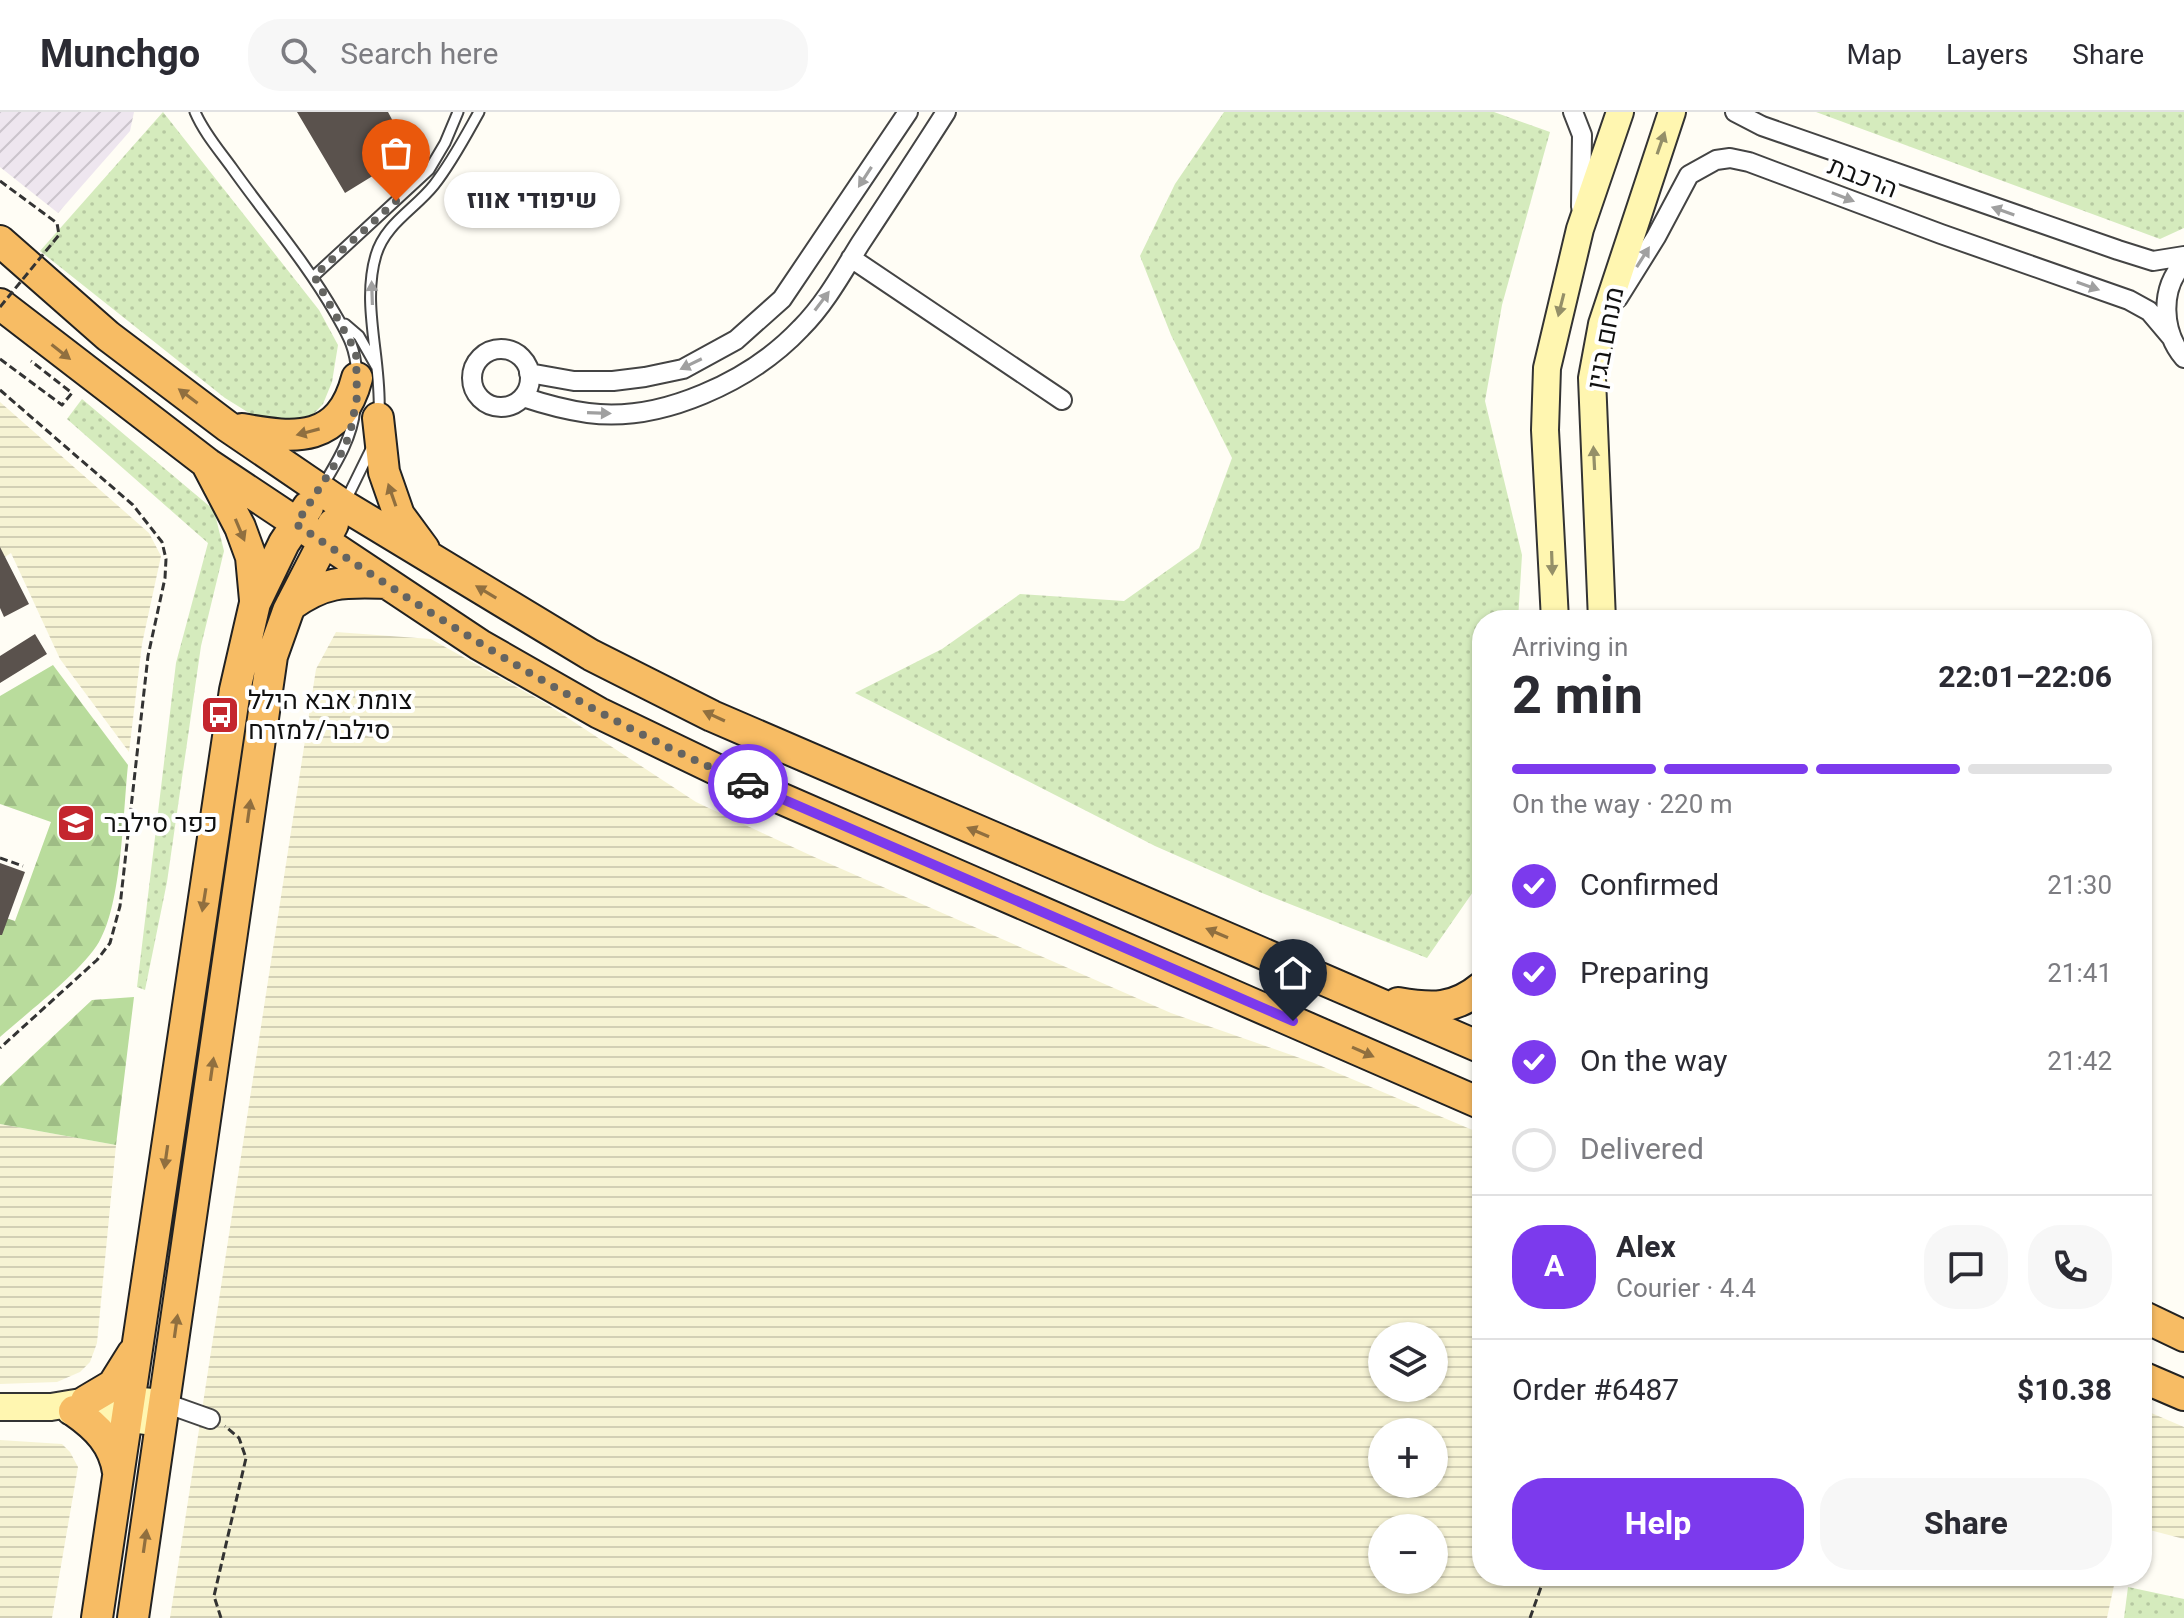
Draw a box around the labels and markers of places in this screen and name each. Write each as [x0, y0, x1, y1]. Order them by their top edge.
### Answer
pin [362, 119, 430, 201]
callout: שיפודי אווז [444, 173, 620, 229]
place label: צומת אבא הילל סילבר/למזרח [248, 682, 412, 750]
bus stop icon: צומת אבא הילל סילבר/למזרח [199, 694, 241, 736]
school or university icon: כפר סילבר [55, 802, 97, 844]
place label: כפר סילבר [104, 805, 218, 843]
pin [1259, 939, 1327, 1021]

